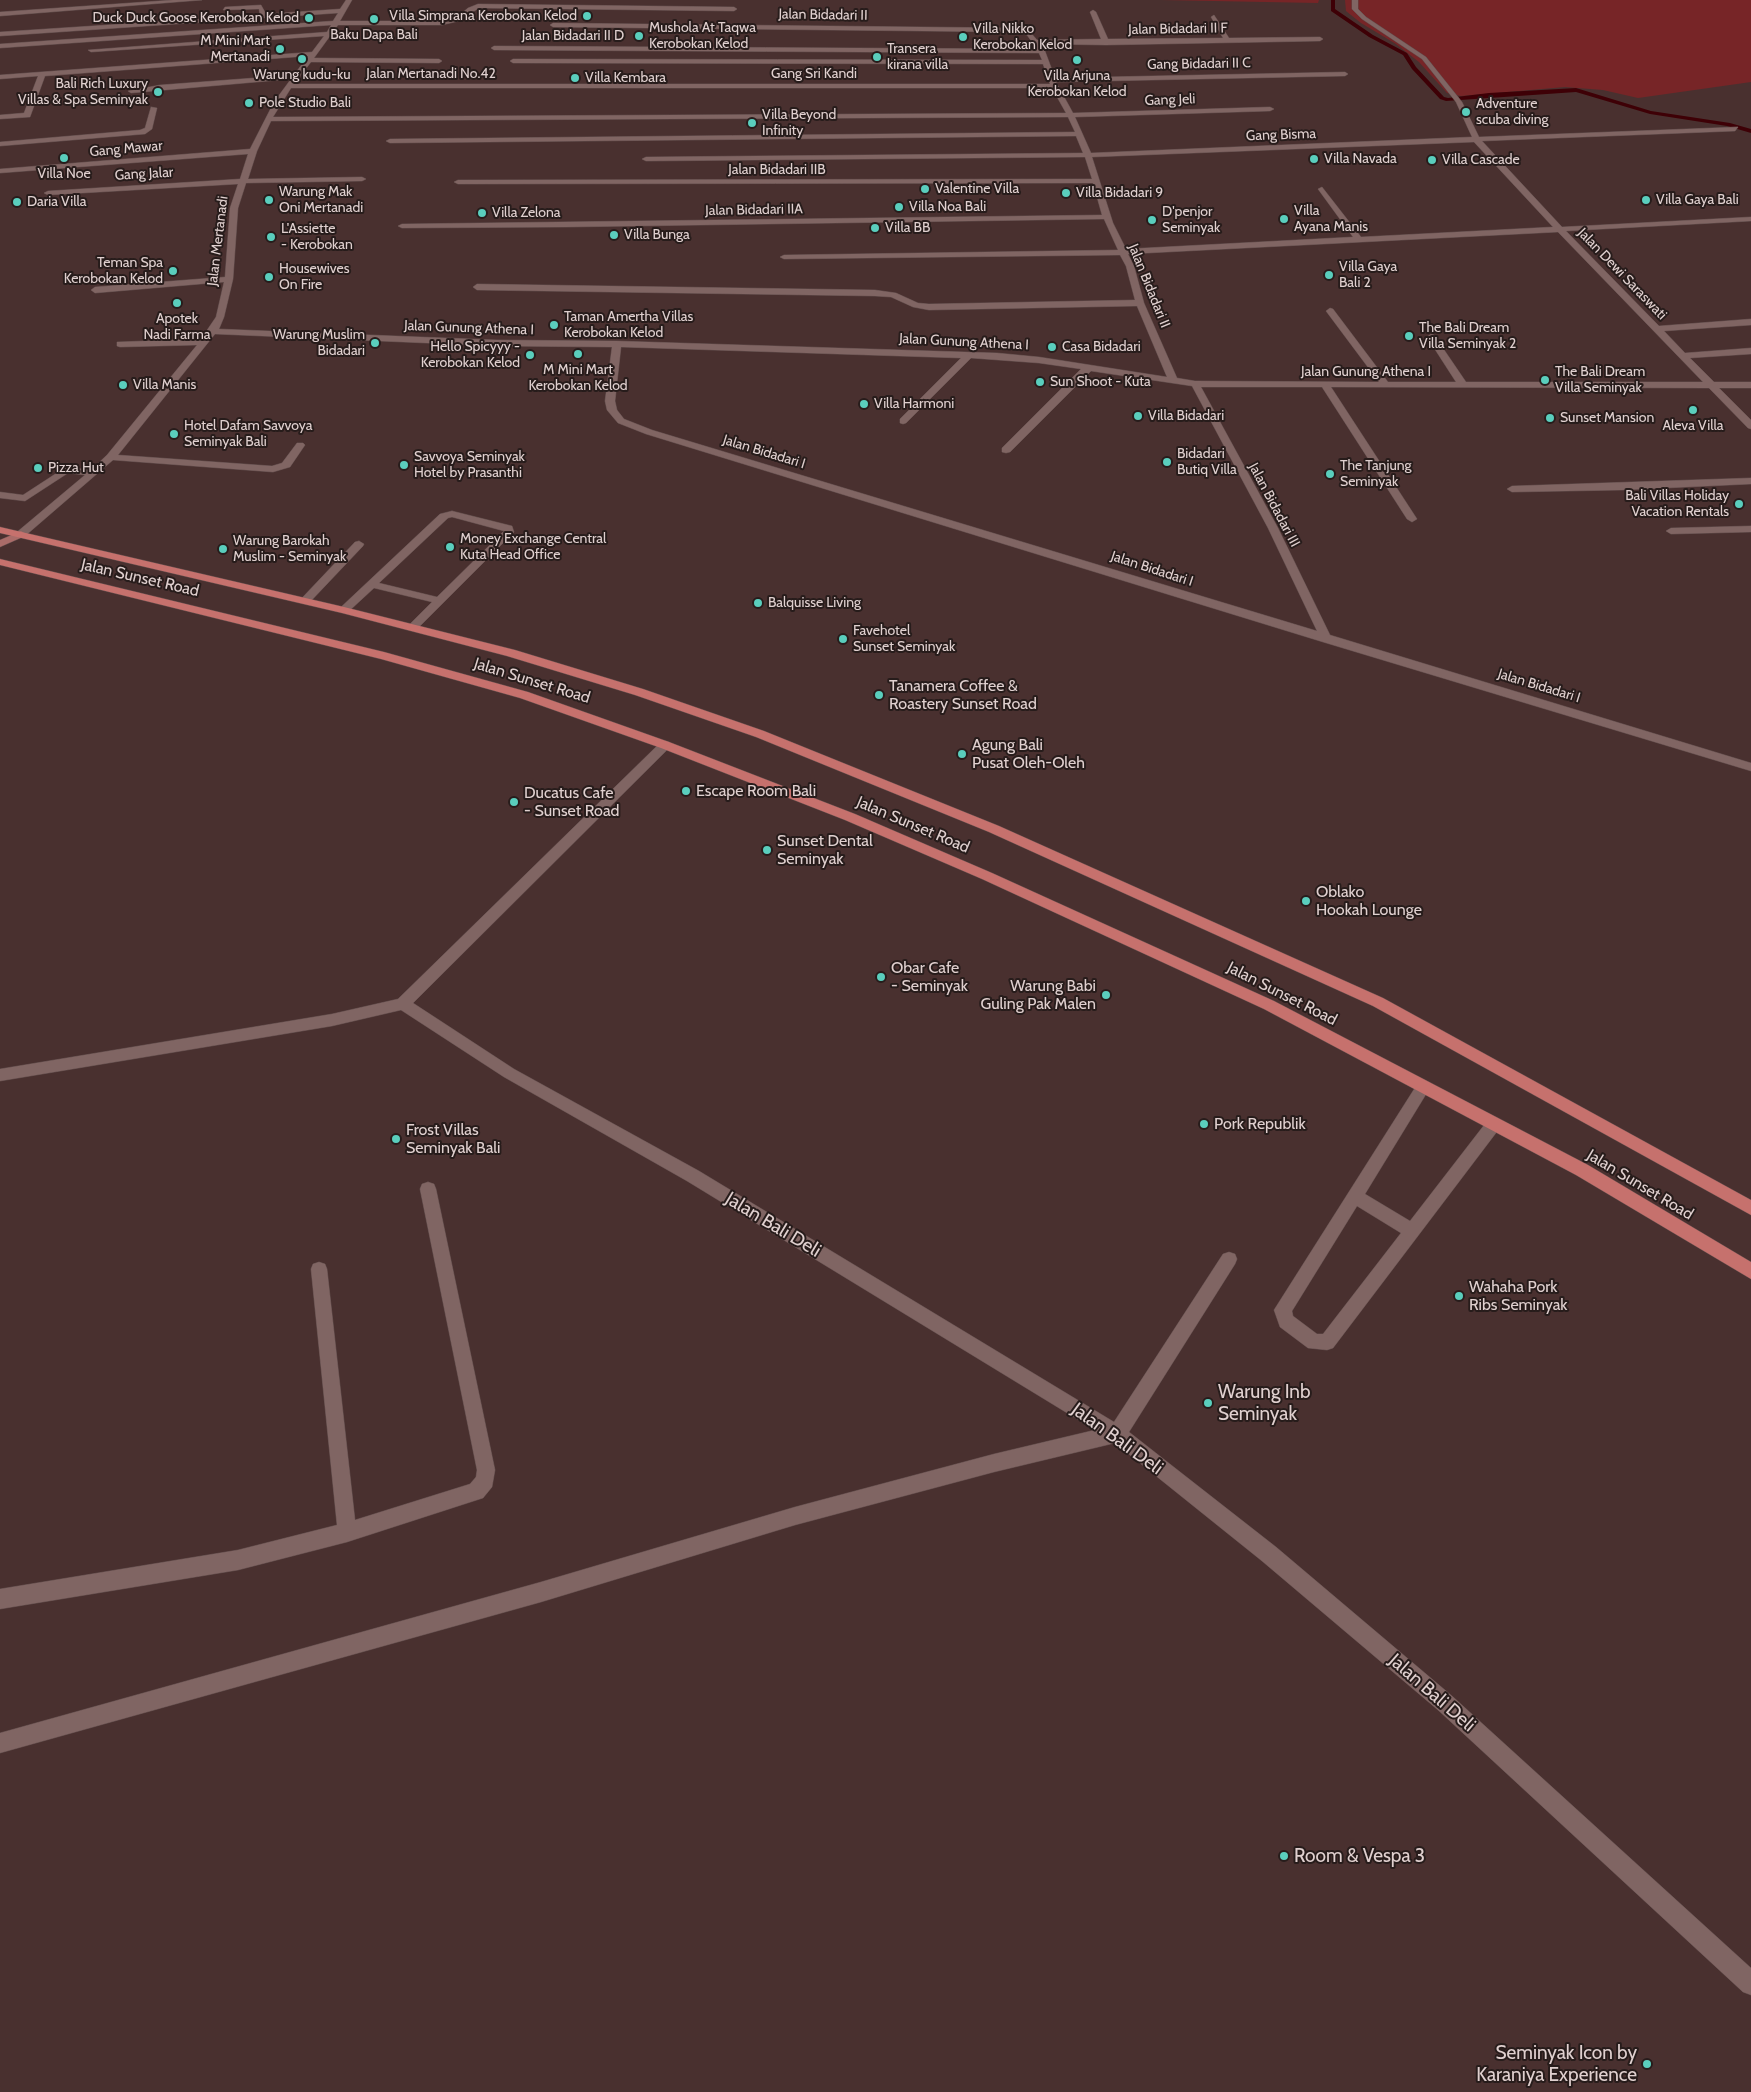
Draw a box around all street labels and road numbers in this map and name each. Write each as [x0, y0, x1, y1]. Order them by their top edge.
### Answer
street label: Jalan Bidadari II [778, 6, 868, 24]
street label: Jalan Bidadari II F [1128, 20, 1228, 38]
street label: Jalan Bidadari II D [522, 28, 624, 44]
street label: Gang Bidadari II C [1147, 55, 1251, 73]
street label: Jalan Mertanadi No.42 [366, 66, 496, 82]
street label: Gang Sri Kandi [771, 66, 857, 82]
street label: Gang Jeli [1144, 91, 1196, 109]
street label: Gang Bisma [1246, 125, 1316, 145]
street label: Gang Mawar [89, 137, 163, 161]
street label: Jalan Bidadari IIB [728, 162, 826, 178]
street label: Gang Jalar [114, 164, 174, 184]
street label: Jalan Mertanadi [204, 195, 232, 287]
street label: Jalan Bidadari IIA [705, 201, 803, 219]
street label: Jalan Dewi Saraswati [1574, 225, 1670, 323]
street label: Jalan Bidadari II [1125, 242, 1173, 330]
street label: Jalan Gunung Athena I [404, 317, 534, 339]
street label: Jalan Gunung Athena I [899, 330, 1029, 354]
street label: Jalan Gunung Athena I [1301, 364, 1431, 380]
street label: Jalan Bidadari I [721, 431, 807, 473]
street label: Jalan Bidadari III [1245, 460, 1303, 550]
street label: Jalan Bidadari I [1109, 548, 1195, 590]
street label: Jalan Sunset Road [79, 555, 201, 601]
street label: Jalan Sunset Road [471, 654, 593, 708]
street label: Jalan Bidadari I [1496, 665, 1582, 707]
street label: Jalan Sunset Road [854, 793, 972, 857]
street label: Jalan Sunset Road [1224, 958, 1340, 1030]
street label: Jalan Sunset Road [1583, 1146, 1697, 1224]
street label: Jalan Bali Deli [721, 1188, 825, 1262]
street label: Jalan Bali Deli [1067, 1398, 1167, 1480]
street label: Jalan Bali Deli [1384, 1649, 1480, 1737]

